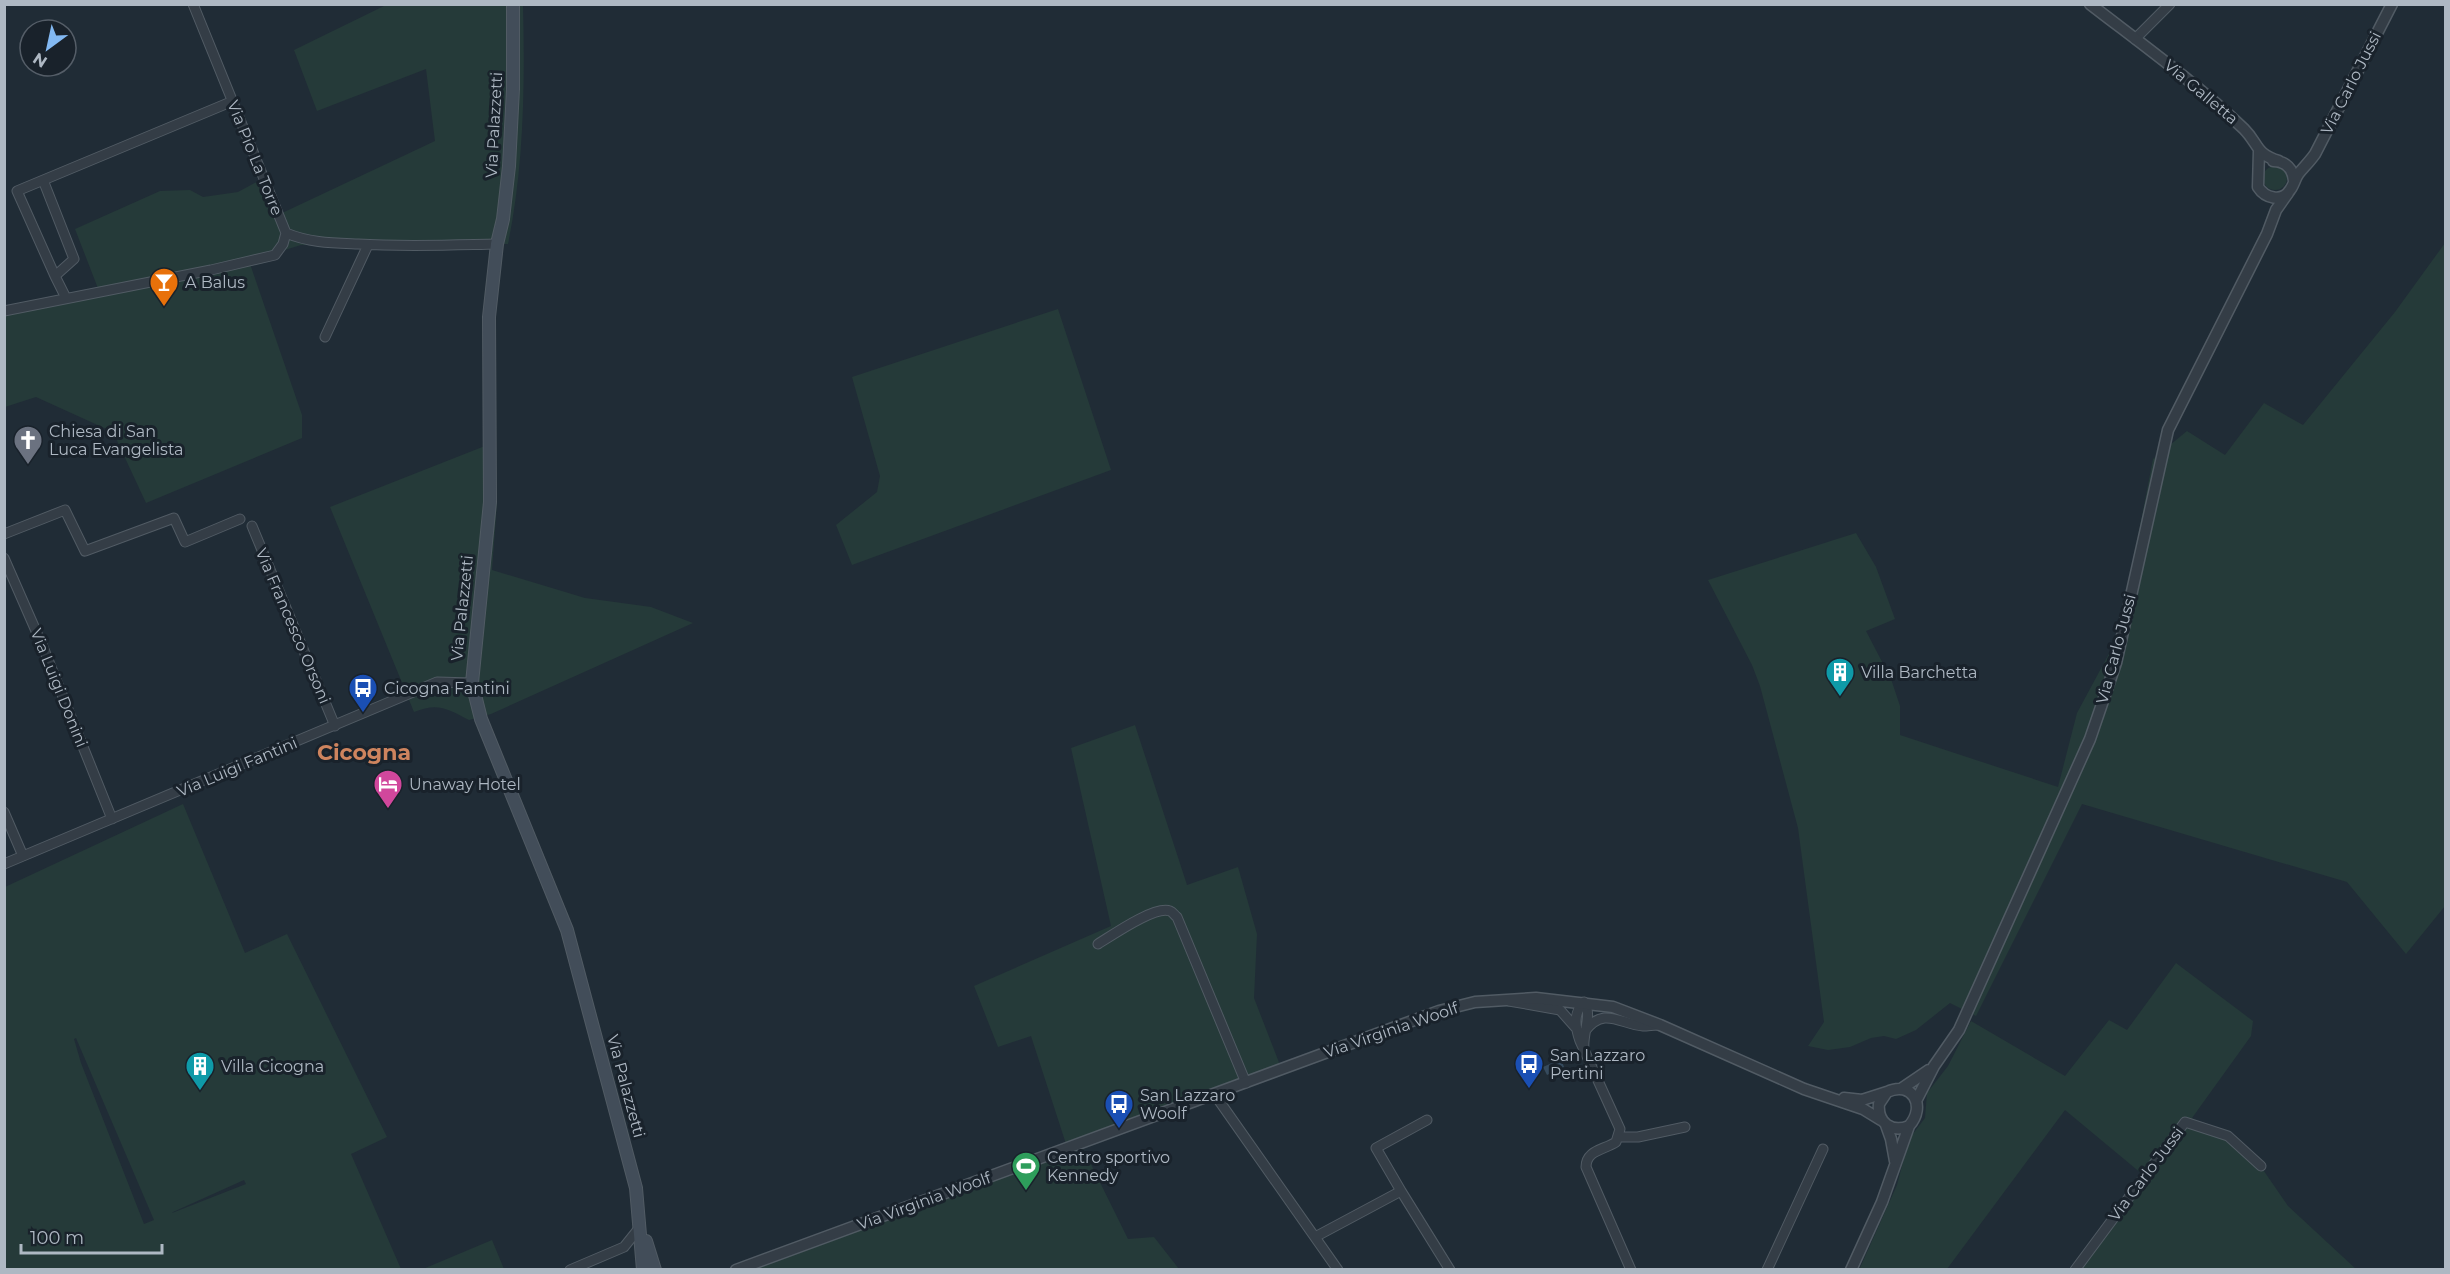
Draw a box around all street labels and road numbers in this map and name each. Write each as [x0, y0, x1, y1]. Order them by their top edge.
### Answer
street label: Via Carlo Jussi [2317, 28, 2385, 138]
street label: Via Galletta [2160, 56, 2242, 128]
street label: Via Palazzetti [482, 71, 506, 179]
street label: Via Pio La Torre [223, 98, 287, 218]
street label: Via Francesco Orsoni [252, 545, 334, 707]
street label: Via Palazzetti [447, 554, 477, 662]
street label: Via Carlo Jussi [2092, 592, 2140, 706]
street label: Via Luigi Donini [27, 626, 91, 750]
street label: Via Luigi Fantini [174, 733, 300, 801]
street label: Via Virginia Woolf [1321, 998, 1461, 1062]
street label: Via Palazzetti [603, 1032, 649, 1140]
street label: Via Carlo Jussi [2104, 1123, 2188, 1225]
street label: Via Virginia Woolf [855, 1168, 994, 1234]

